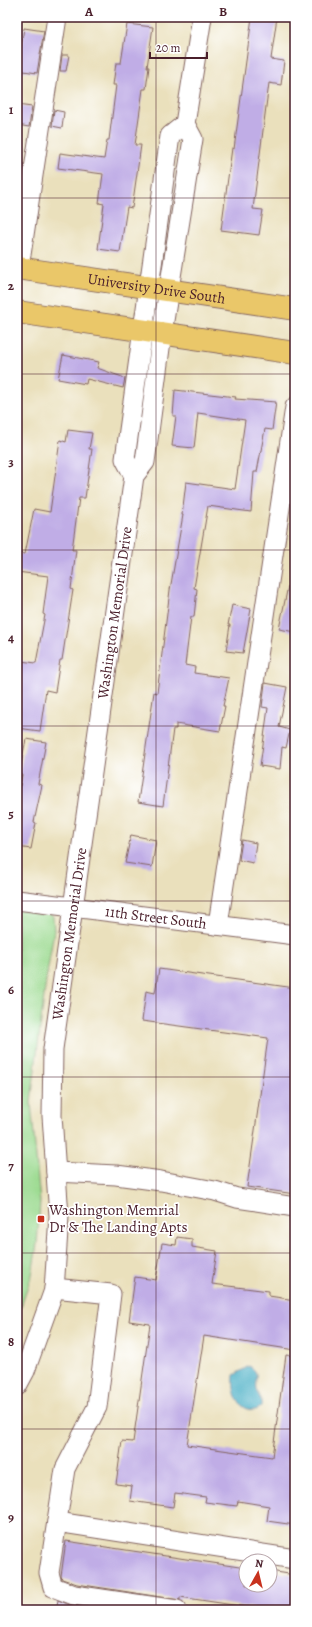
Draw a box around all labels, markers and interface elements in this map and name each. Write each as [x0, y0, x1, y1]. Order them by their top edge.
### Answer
text: A [84, 3, 94, 20]
text: B [219, 3, 227, 20]
scale bar [150, 34, 207, 60]
text: 20 m [156, 40, 180, 56]
text: 1 [9, 101, 14, 118]
street label: University Drive South [86, 269, 227, 309]
text: 2 [8, 277, 15, 294]
text: 3 [8, 453, 14, 470]
street label: Washington Memorial Drive [92, 525, 137, 701]
text: 4 [8, 629, 14, 646]
text: 5 [8, 805, 14, 822]
street label: Washington Memorial Drive [47, 846, 91, 1022]
street label: 11th Street South [104, 901, 208, 934]
text: 6 [8, 981, 14, 998]
text: 7 [8, 1157, 14, 1174]
place label: Washington Memrial Dr & The Landing Apts [48, 1200, 187, 1237]
marker: Washington Memrial Dr & The Landing Apts [36, 1214, 46, 1224]
text: 8 [8, 1333, 14, 1350]
text: 9 [8, 1509, 14, 1526]
north arrow [238, 1553, 278, 1593]
text: N [254, 1556, 264, 1572]

